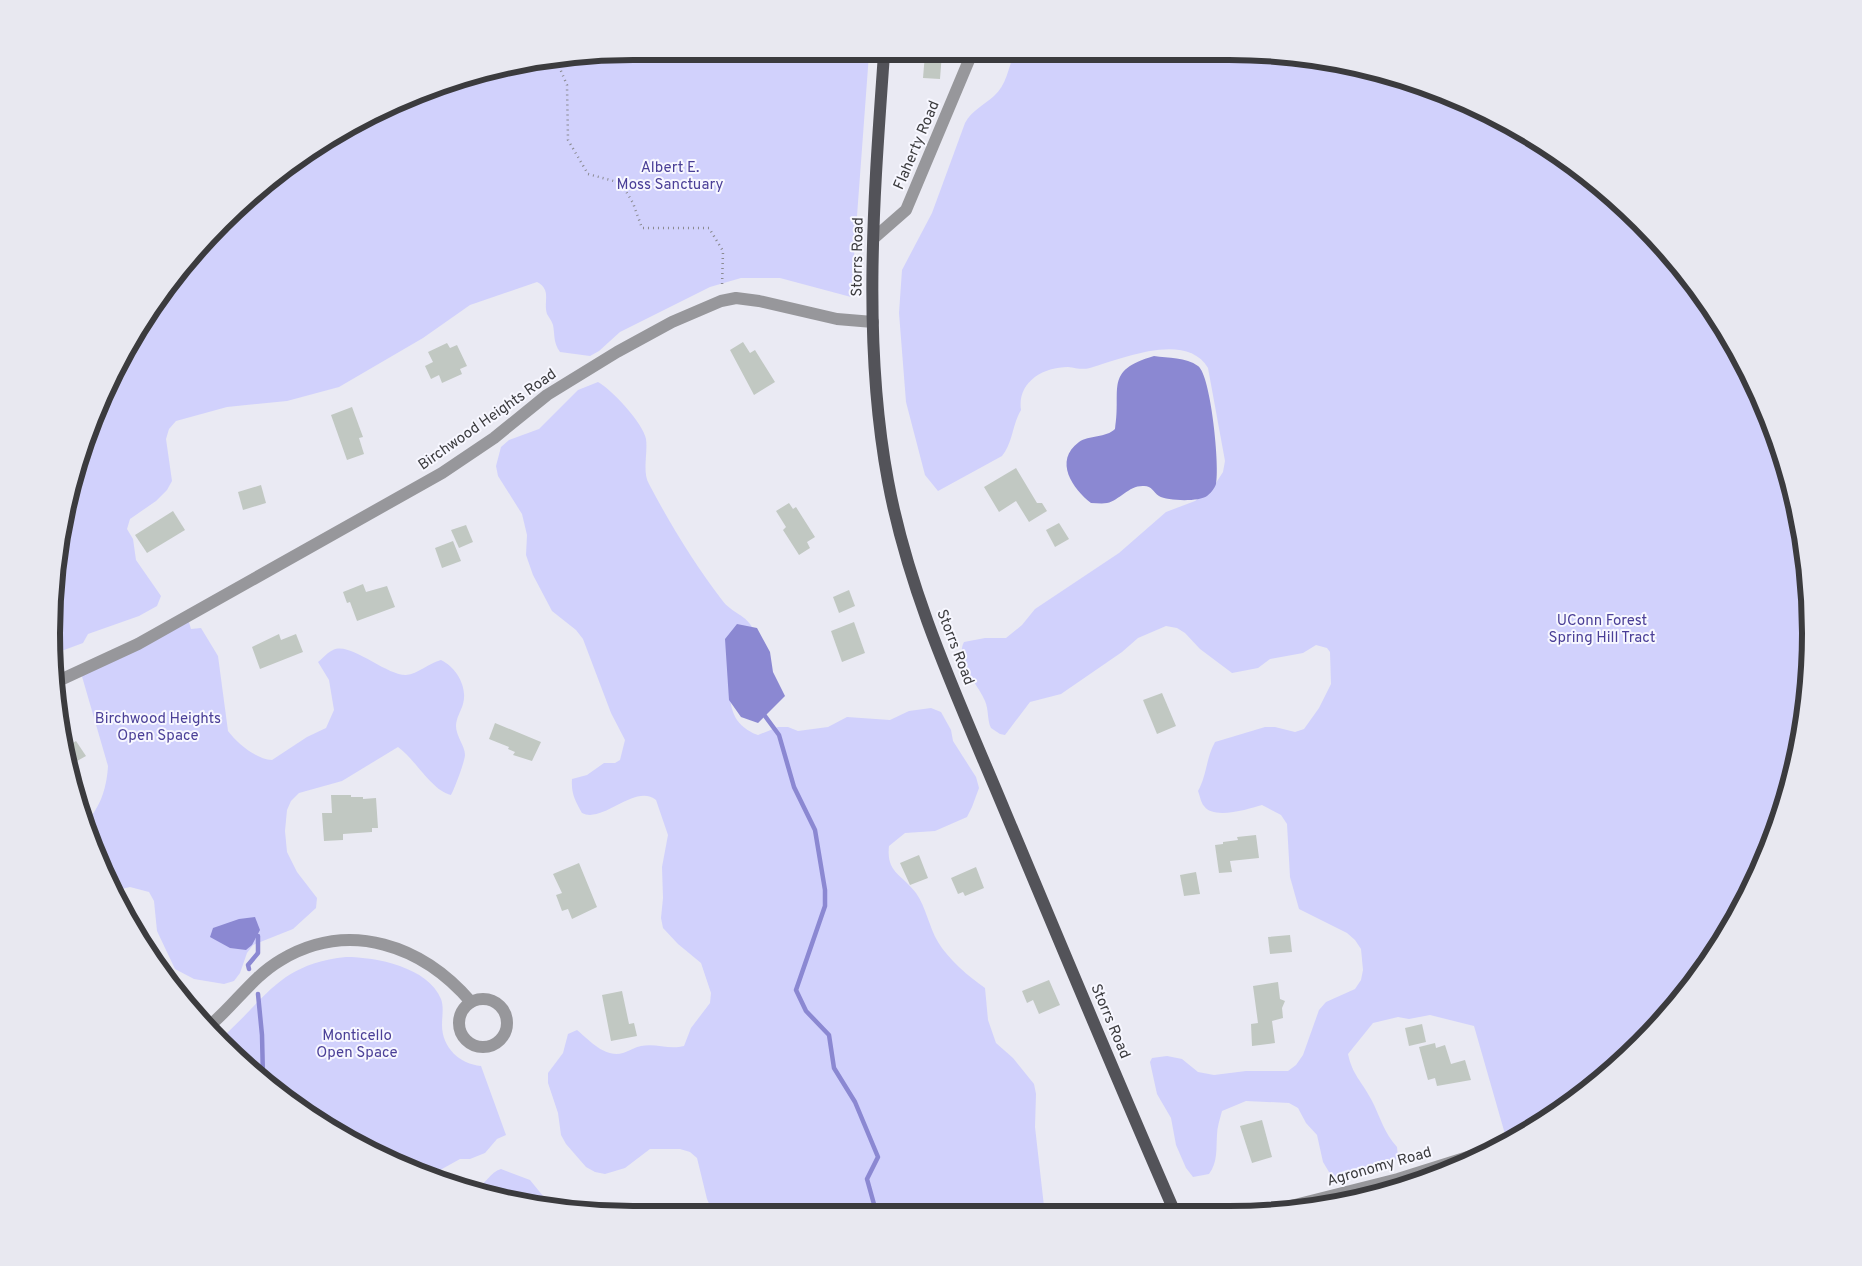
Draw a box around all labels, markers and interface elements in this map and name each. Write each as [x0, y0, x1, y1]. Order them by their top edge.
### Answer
street label: Flaherty Road [890, 98, 945, 193]
park label: Albert E. Moss Sanctuary [617, 159, 723, 195]
street label: Storrs Road [848, 217, 869, 297]
street label: Birchwood Heights Road [415, 365, 561, 475]
street label: Storrs Road [932, 607, 978, 688]
park label: UConn Forest Spring Hill Tract [1549, 612, 1655, 648]
park label: Birchwood Heights Open Space [95, 710, 221, 746]
street label: Storrs Road [1085, 981, 1134, 1062]
park label: Monticello Open Space [316, 1027, 398, 1063]
street label: Agronomy Road [1325, 1143, 1434, 1191]

